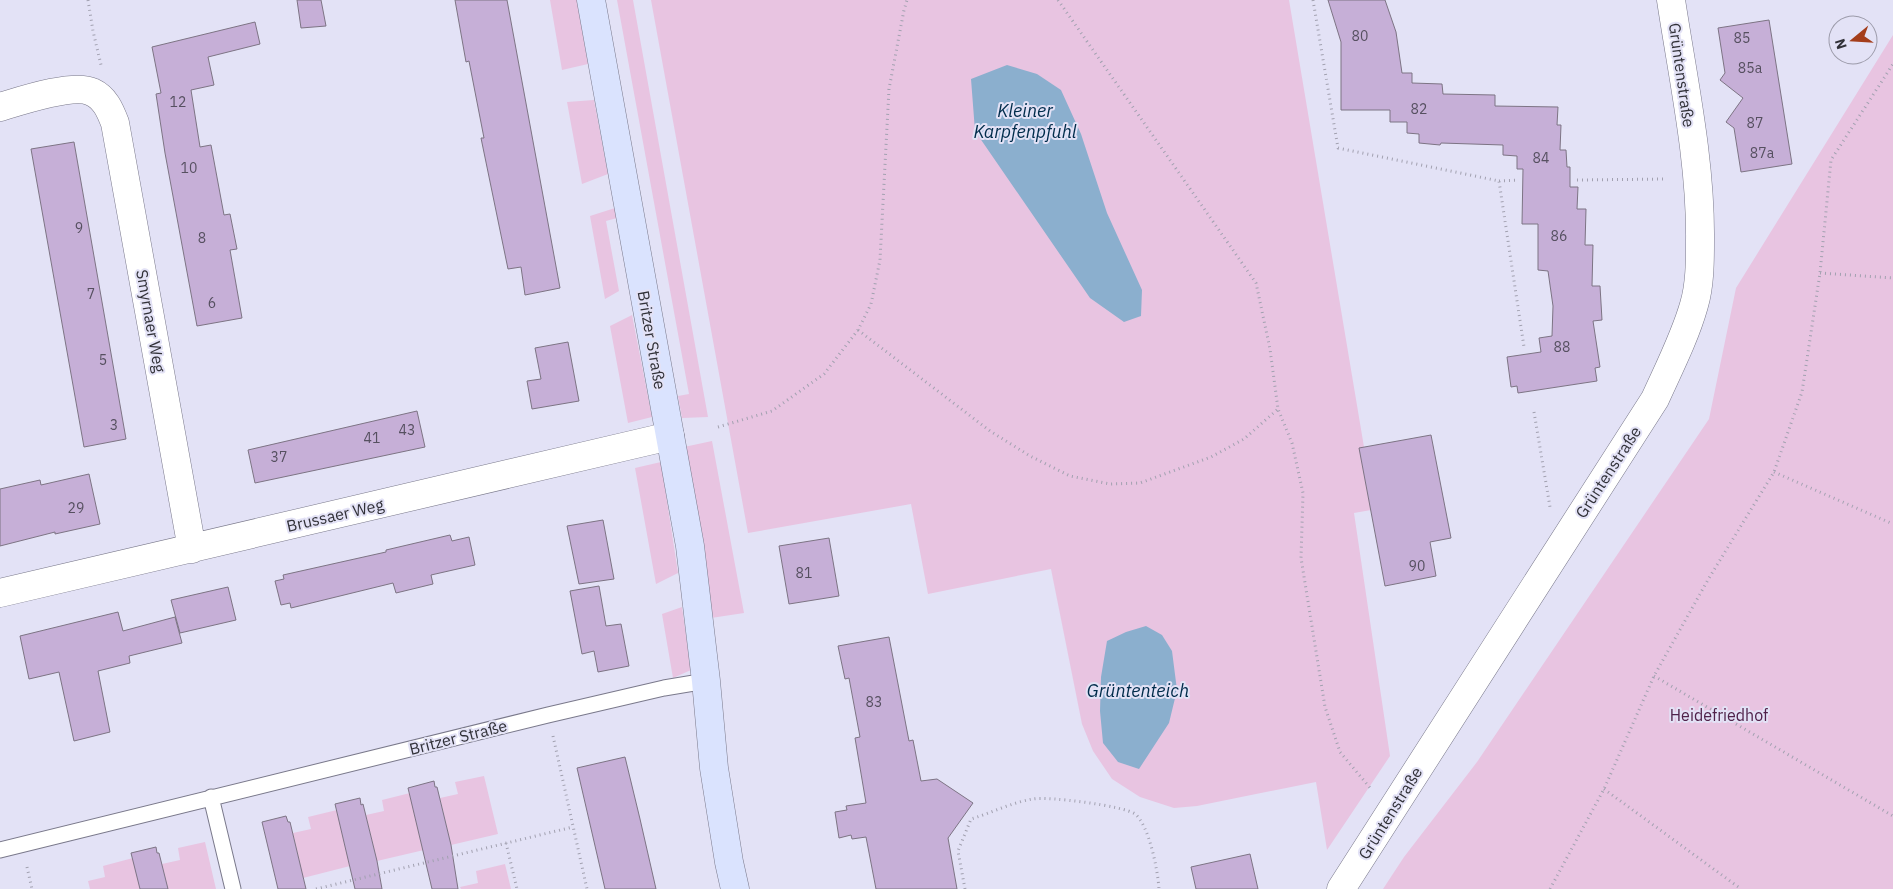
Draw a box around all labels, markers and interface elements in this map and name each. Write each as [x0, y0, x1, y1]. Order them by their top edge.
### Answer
north arrow [1828, 15, 1878, 65]
street label: Grüntenstraße [1665, 21, 1699, 129]
house number: 80 [1352, 27, 1368, 45]
house number: 85 [1734, 29, 1750, 47]
text: N [1831, 36, 1851, 52]
house number: 85a [1738, 59, 1763, 77]
house number: 12 [170, 93, 186, 111]
water label: Kleiner Karpfenpfuhl [973, 99, 1077, 143]
house number: 82 [1411, 100, 1427, 118]
house number: 87 [1747, 114, 1763, 132]
house number: 87a [1750, 144, 1775, 162]
house number: 84 [1533, 149, 1549, 167]
house number: 10 [181, 159, 197, 177]
house number: 9 [75, 219, 83, 237]
house number: 86 [1551, 227, 1567, 245]
house number: 8 [198, 229, 206, 247]
street label: Smyrnaer Weg [132, 268, 170, 375]
house number: 7 [87, 285, 95, 303]
street label: Britzer Straße [633, 289, 671, 391]
house number: 6 [208, 294, 216, 312]
house number: 88 [1554, 338, 1570, 356]
house number: 5 [99, 351, 107, 369]
house number: 3 [110, 416, 118, 434]
house number: 43 [399, 421, 415, 439]
street label: Grüntenstraße [1571, 422, 1645, 522]
house number: 41 [364, 429, 380, 447]
house number: 37 [271, 448, 287, 466]
street label: Brussaer Weg [284, 494, 386, 536]
house number: 29 [68, 499, 84, 517]
house number: 90 [1409, 557, 1425, 575]
house number: 81 [796, 564, 812, 582]
water label: Grüntenteich [1087, 679, 1189, 702]
house number: 83 [866, 693, 882, 711]
park label: Heidefriedhof [1670, 705, 1768, 725]
street label: Britzer Straße [407, 715, 509, 759]
street label: Grüntenstraße [1354, 763, 1426, 863]

